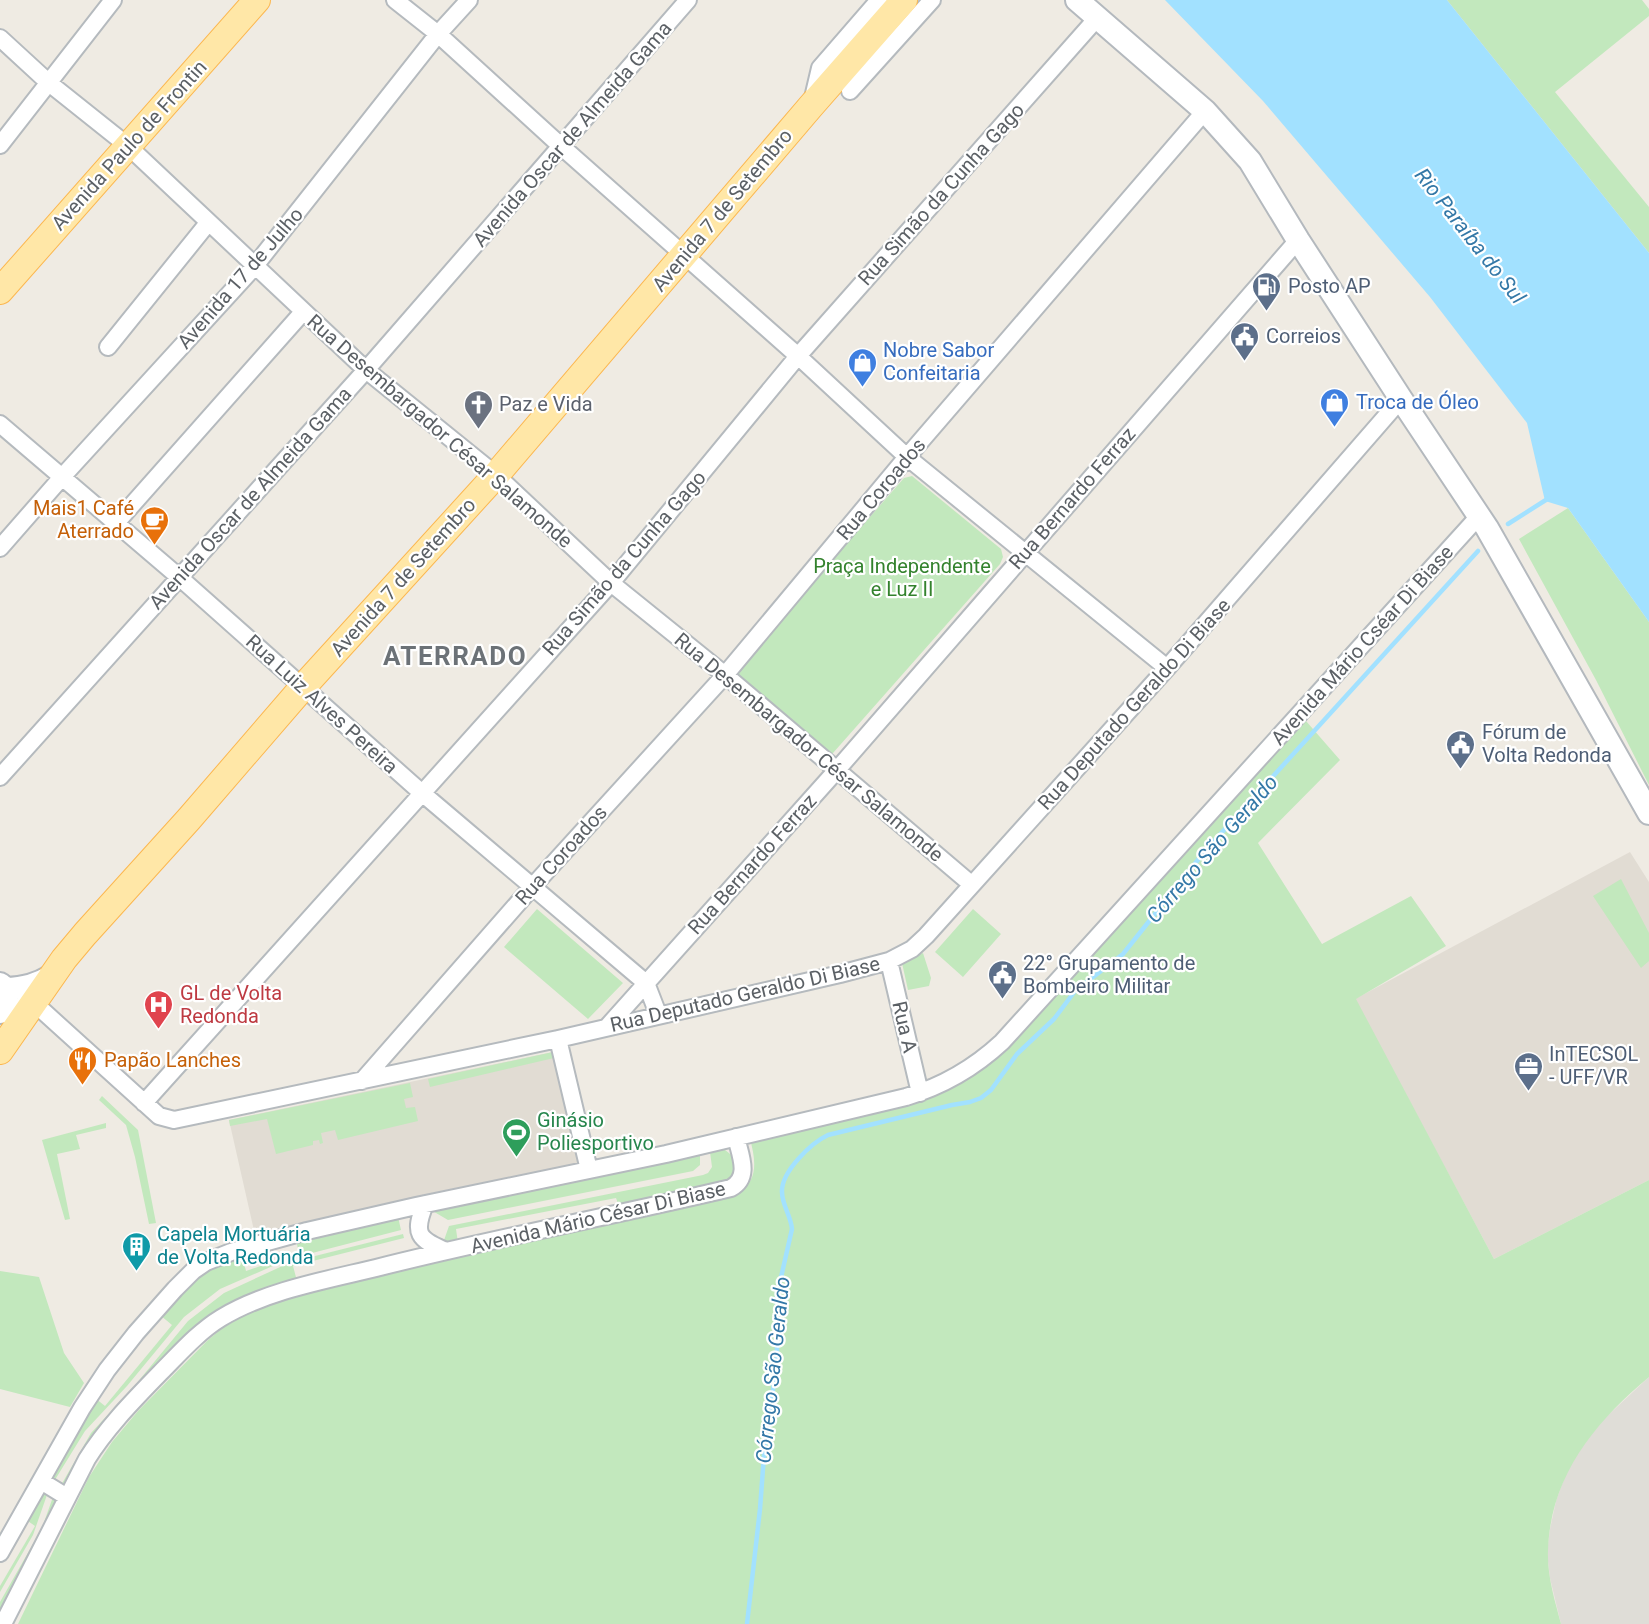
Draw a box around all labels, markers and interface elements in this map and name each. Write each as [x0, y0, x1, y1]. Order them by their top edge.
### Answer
street label: Avenida Oscar de Almeida Gama [468, 16, 676, 252]
street label: Avenida Paulo de Frontin [46, 55, 212, 235]
street label: Rua Simão da Cunha Gago [853, 98, 1029, 290]
street label: Avenida 7 de Setembro [647, 124, 797, 296]
water label: Rio Paraíba do Sul [1410, 164, 1531, 309]
street label: Avenida 17 de Julho [172, 202, 308, 354]
fuel station icon: Posto AP [1251, 270, 1283, 312]
place label: Posto AP [1288, 274, 1371, 298]
street label: Rua Desembargador César Salamonde [302, 309, 578, 553]
public building icon: Correios [1229, 320, 1261, 362]
place label: Correios [1266, 324, 1341, 348]
place label: Nobre Sabor Confeitaria [883, 338, 994, 385]
shop icon: Nobre Sabor Confeitaria [846, 346, 878, 388]
street label: Avenida Oscar de Almeida Gama [144, 382, 356, 614]
shop icon: Troca de Óleo [1319, 386, 1351, 428]
church icon: Paz e Vida [462, 388, 494, 430]
place label: Troca de Óleo [1356, 390, 1479, 414]
place label: Paz e Vida [499, 392, 593, 416]
street label: Rua Bernardo Ferraz [1004, 422, 1140, 574]
street label: Rua Coroados [831, 433, 931, 545]
street label: Rua Simão da Cunha Gago [537, 466, 711, 660]
street label: Avenida 7 de Setembro [325, 493, 481, 661]
place label: Mais1 Café Aterrado [33, 496, 134, 543]
cafe icon: Mais1 Café Aterrado [139, 504, 171, 546]
street label: Avenida Mário Cséar Di Biase [1266, 540, 1458, 750]
park label: Praça Independente e Luz II [813, 554, 991, 601]
street label: Rua Deputado Geraldo Di Biase [1033, 593, 1235, 815]
street label: Rua Desembargador César Salamonde [670, 627, 948, 867]
street label: Rua Luiz Alves Pereira [241, 629, 403, 779]
district label: ATERRADO [383, 641, 527, 671]
place label: Fórum de Volta Redonda [1482, 720, 1612, 767]
public building icon: Fórum de Volta Redonda [1445, 728, 1477, 770]
water label: Córrego São Geraldo [1141, 770, 1283, 928]
street label: Rua Bernardo Ferraz [683, 789, 821, 939]
street label: Rua Coroados [510, 800, 612, 910]
street label: Rua Deputado Geraldo Di Biase [608, 951, 882, 1037]
place label: 22° Grupamento de Bombeiro Militar [1023, 951, 1195, 998]
public building icon: 22° Grupamento de Bombeiro Militar [986, 958, 1018, 1000]
place label: GL de Volta Redonda [180, 981, 282, 1028]
hospital icon: GL de Volta Redonda [143, 988, 175, 1030]
street label: Rua A [887, 999, 923, 1055]
place label: InTECSOL - UFF/VR [1549, 1042, 1638, 1089]
restaurant icon: Papão Lanches [67, 1044, 99, 1086]
place label: Papão Lanches [104, 1048, 241, 1072]
office icon: InTECSOL - UFF/VR [1512, 1050, 1544, 1092]
place label: Ginásio Poliesportivo [537, 1108, 654, 1155]
sports icon: Ginásio Poliesportivo [500, 1116, 532, 1158]
street label: Avenida Mário César Di Biase [468, 1176, 728, 1258]
place label: Capela Mortuária de Volta Redonda [157, 1222, 314, 1269]
building icon: Capela Mortuária de Volta Redonda [120, 1230, 152, 1272]
water label: Córrego São Geraldo [751, 1275, 795, 1465]

